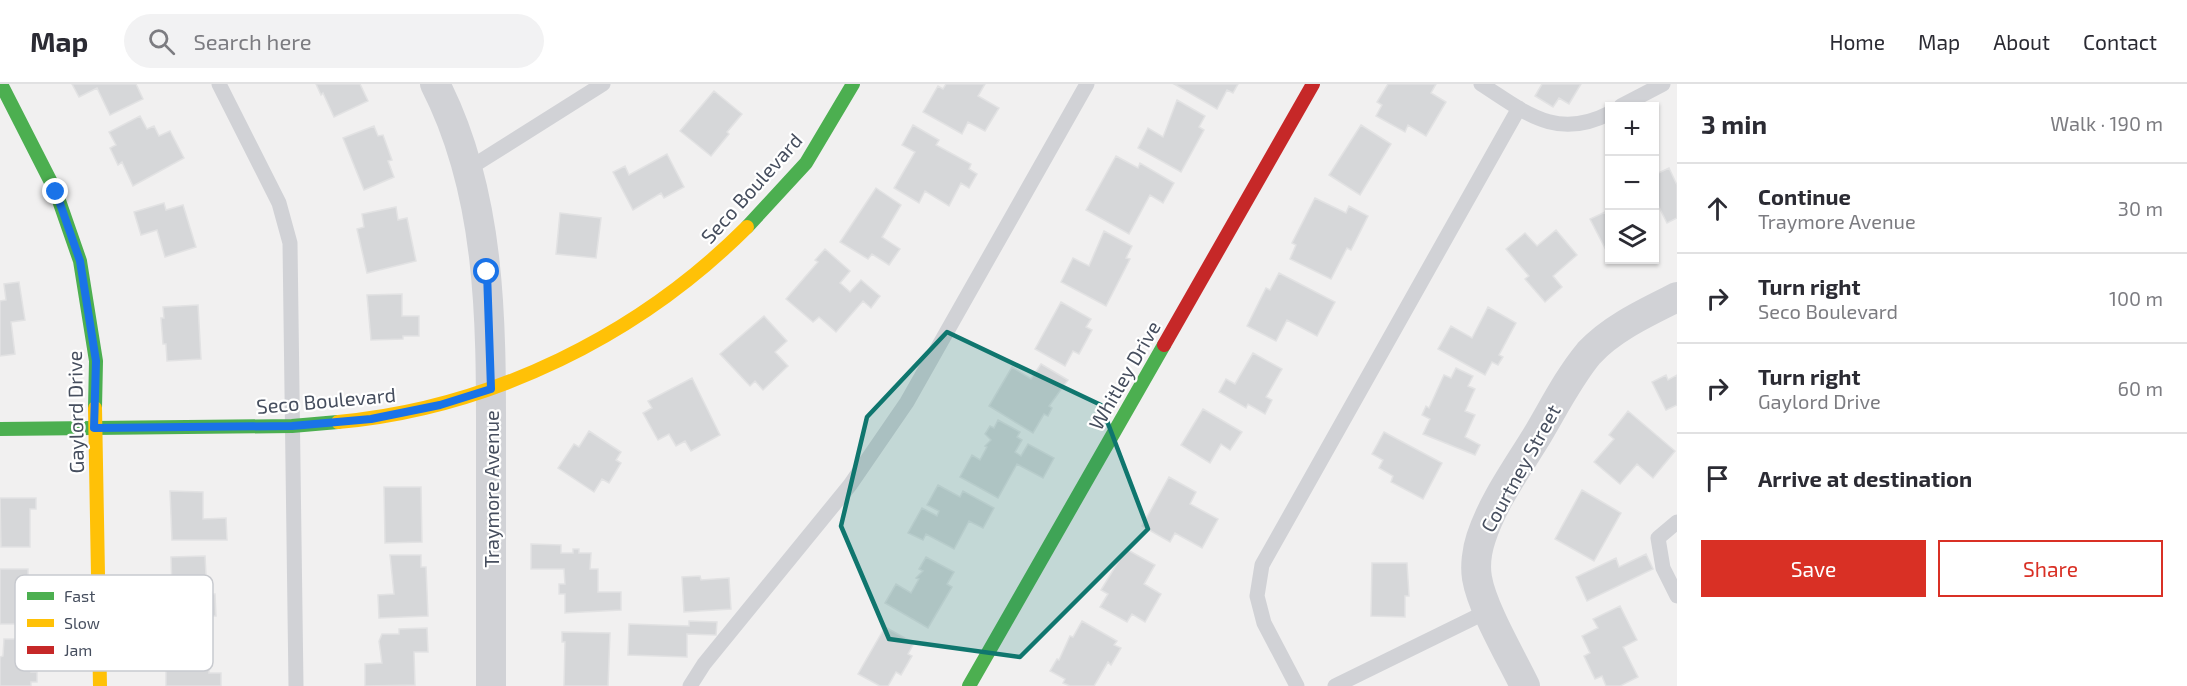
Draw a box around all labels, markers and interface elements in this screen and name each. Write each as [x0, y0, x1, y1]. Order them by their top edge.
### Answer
search box [124, 14, 544, 68]
text: Map [30, 24, 88, 58]
icon: search [145, 25, 178, 58]
text: Search here [193, 28, 312, 54]
text: Home [1829, 29, 1885, 54]
text: Map [1918, 29, 1960, 54]
text: About [1993, 29, 2050, 54]
text: Contact [2083, 29, 2157, 54]
map controls [1605, 102, 1659, 264]
button: + [1605, 102, 1659, 156]
text: 3 min [1701, 108, 1767, 139]
text: Walk · 190 m [2050, 111, 2163, 135]
street label: Seco Boulevard [695, 128, 807, 248]
button: − [1605, 156, 1659, 210]
route end [42, 178, 68, 204]
text: Continue [1758, 183, 1851, 209]
icon: ahead [1701, 192, 1734, 225]
text: 30 m [2118, 196, 2163, 220]
text: Traymore Avenue [1758, 209, 1916, 233]
button: layers [1605, 210, 1659, 264]
route start [473, 258, 499, 284]
text: Turn right [1758, 273, 1860, 299]
icon: right [1701, 282, 1734, 315]
text: 100 m [2109, 286, 2163, 310]
text: Seco Boulevard [1758, 299, 1898, 323]
street label: Whitley Drive [1083, 316, 1165, 434]
street label: Gaylord Drive [62, 350, 88, 474]
text: Turn right [1758, 363, 1860, 389]
icon: right [1701, 372, 1734, 405]
text: 60 m [2118, 376, 2163, 400]
street label: Seco Boulevard [255, 382, 397, 418]
text: Gaylord Drive [1758, 389, 1881, 413]
street label: Courtney Street [1475, 400, 1565, 536]
street label: Traymore Avenue [479, 410, 503, 568]
icon: arrive [1701, 462, 1734, 495]
text: Arrive at destination [1758, 465, 1972, 491]
button: Save [1701, 540, 1926, 597]
button: Share [1938, 540, 2163, 597]
legend [15, 575, 213, 671]
text: Fast [64, 586, 95, 605]
text: Slow [64, 613, 100, 632]
text: Jam [64, 640, 92, 659]

